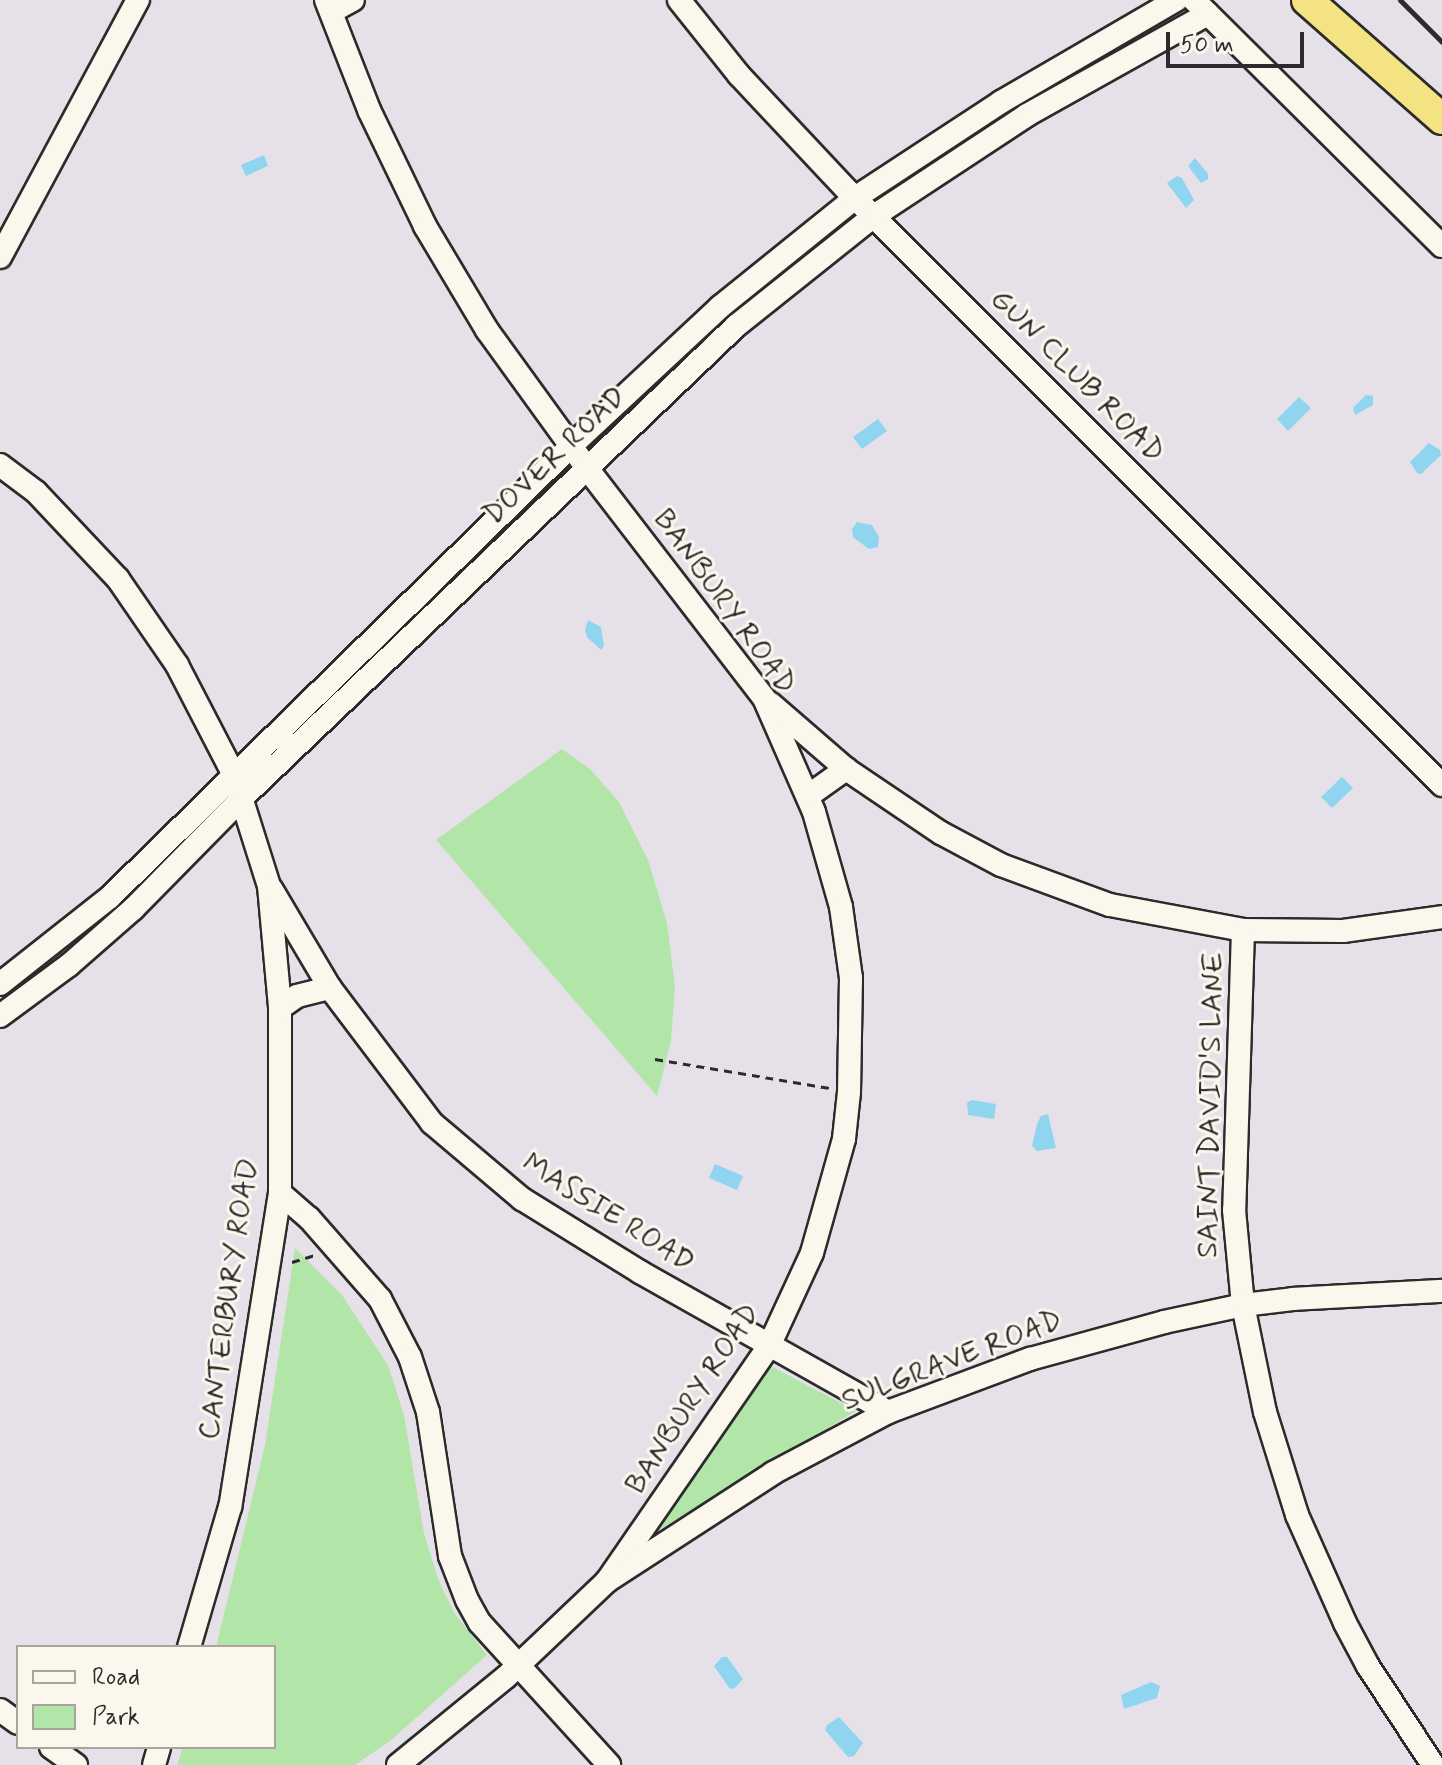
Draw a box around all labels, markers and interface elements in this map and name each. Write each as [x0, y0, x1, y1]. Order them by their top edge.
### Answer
scale bar [1170, 16, 1308, 66]
text: 50 m [1180, 30, 1234, 61]
street label: GUN CLUB ROAD [983, 282, 1171, 470]
street label: DOVER ROAD [476, 378, 634, 534]
street label: BANBURY ROAD [646, 504, 802, 700]
street label: SAINT DAVID'S LANE [1190, 950, 1232, 1260]
street label: MASSIE ROAD [515, 1146, 701, 1280]
street label: CANTERBURY ROAD [192, 1157, 266, 1441]
street label: BANBURY ROAD [619, 1298, 767, 1500]
street label: SULGRAVE ROAD [838, 1303, 1066, 1419]
legend [16, 1645, 276, 1749]
text: Road [92, 1662, 140, 1693]
text: Park [92, 1702, 140, 1733]

